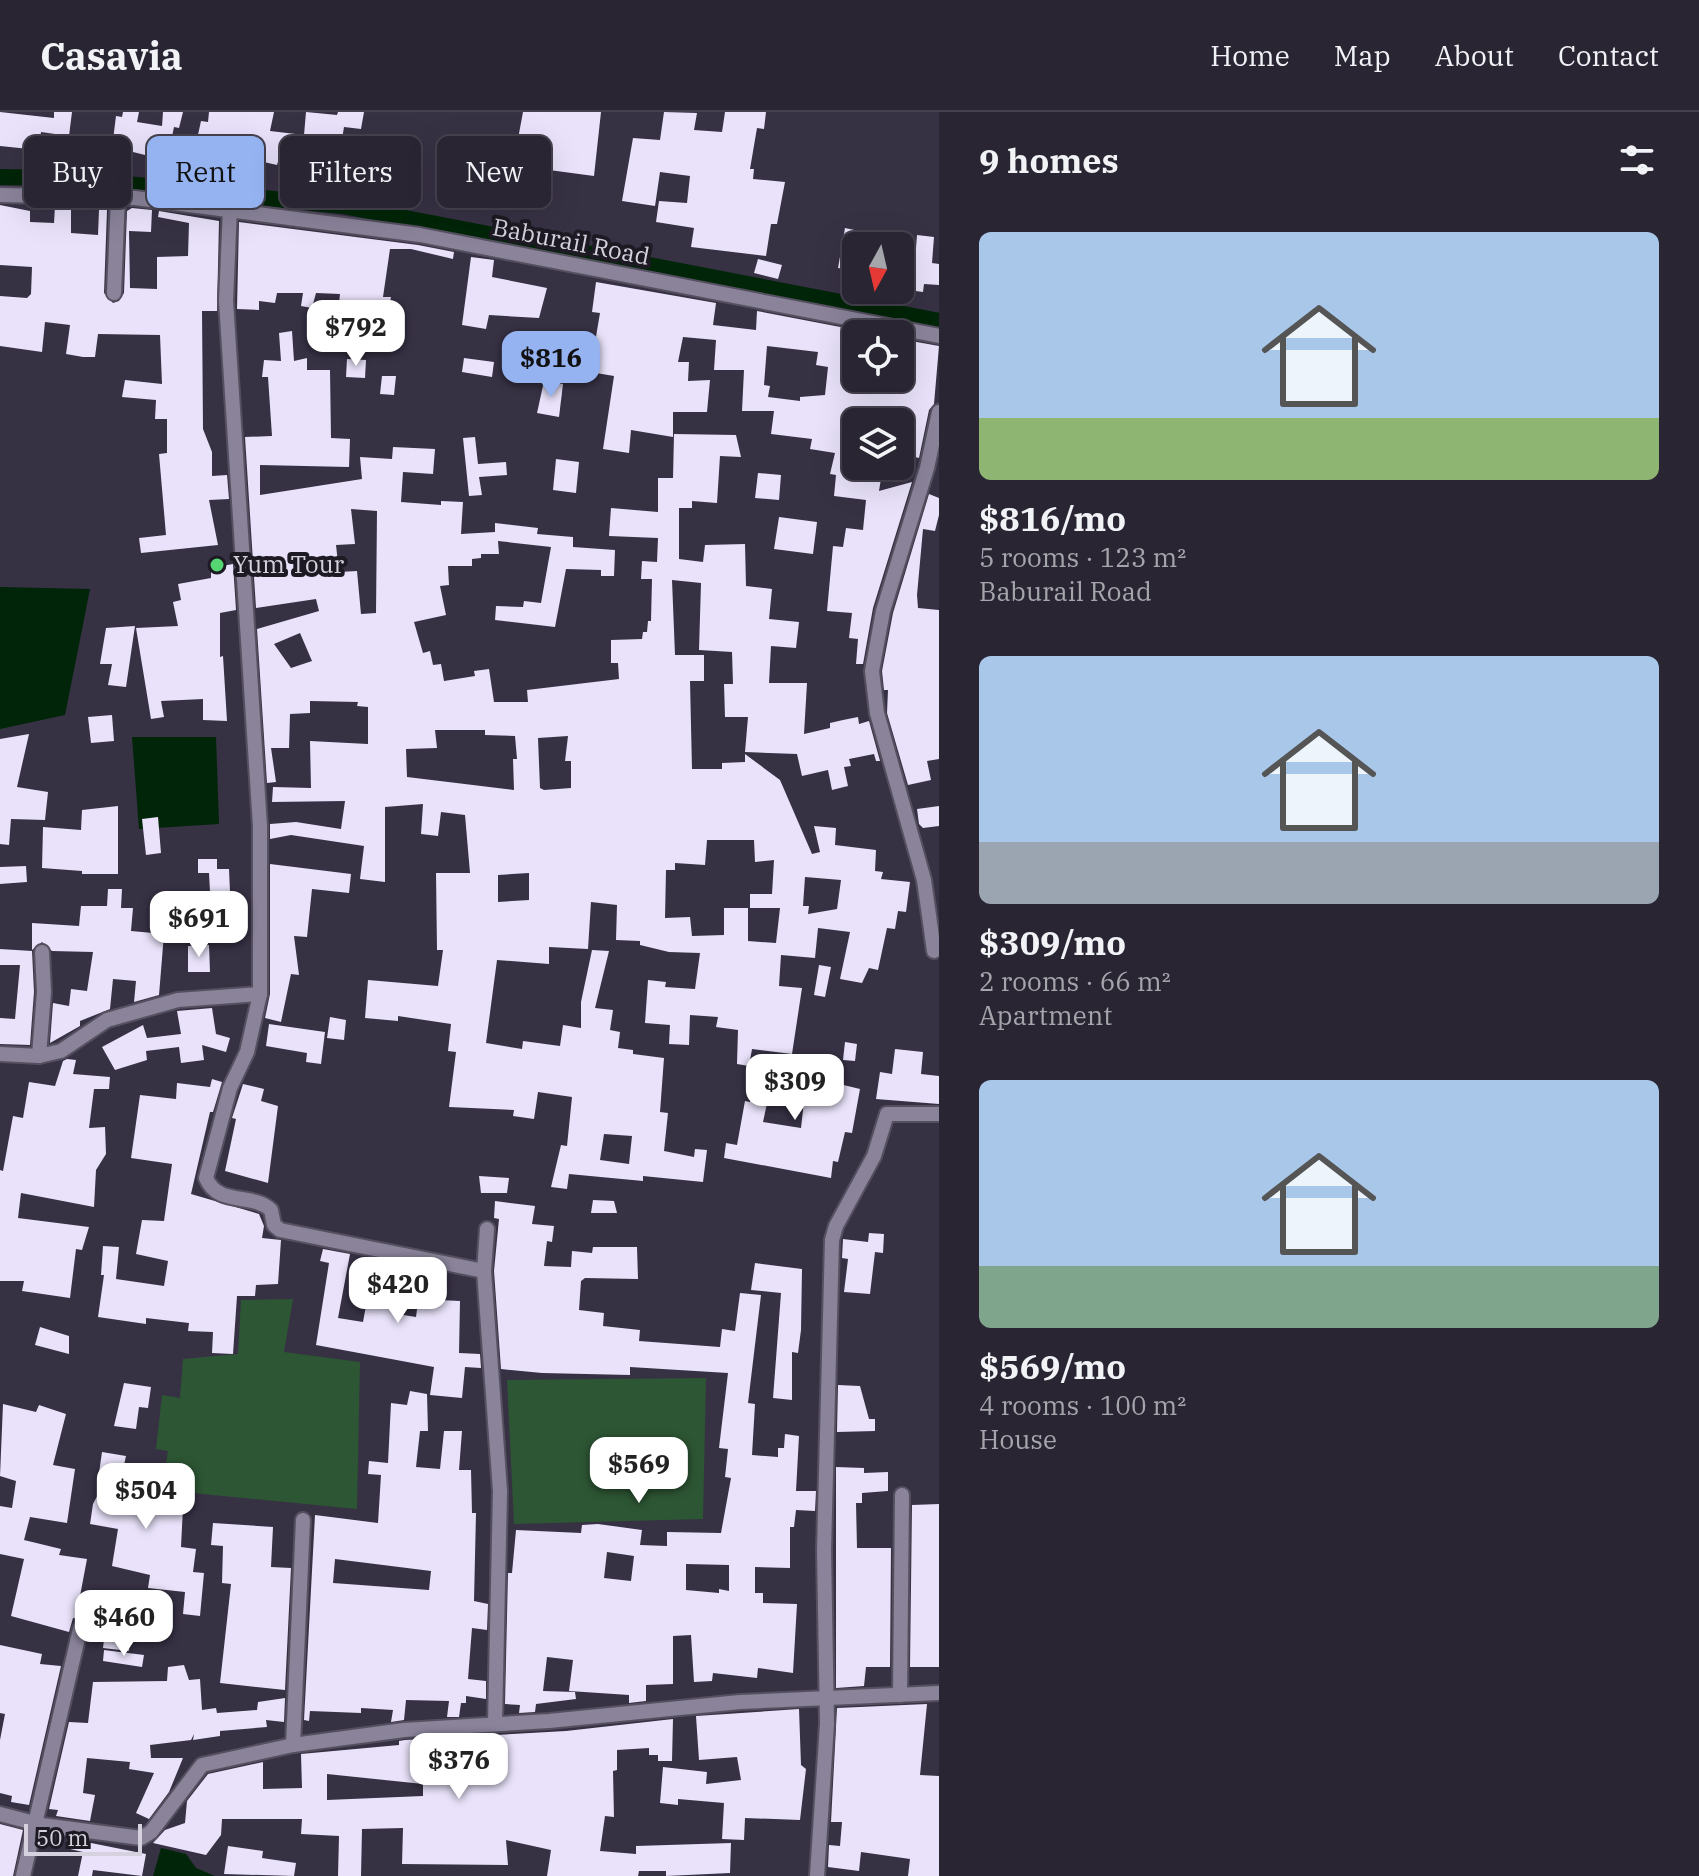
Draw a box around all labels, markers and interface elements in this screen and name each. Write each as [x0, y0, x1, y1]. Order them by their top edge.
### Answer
text: Casavia [40, 31, 183, 80]
text: Home [1210, 37, 1290, 74]
text: Map [1334, 37, 1391, 74]
text: About [1435, 37, 1514, 74]
text: Contact [1558, 37, 1659, 74]
chip: Buy [24, 136, 131, 208]
chip: Rent [147, 136, 264, 208]
chip: Filters [280, 136, 421, 208]
chip: New [437, 136, 551, 208]
text: 9 homes [979, 138, 1119, 182]
icon: filters [1615, 138, 1659, 182]
street label: Baburail Road [490, 210, 653, 272]
north arrow [842, 232, 914, 304]
map controls [842, 232, 914, 480]
icon: home [1247, 284, 1391, 428]
pin: $792 [309, 300, 403, 368]
text: $792 [325, 309, 387, 343]
button: locate [842, 320, 914, 392]
pin: $816 [504, 331, 598, 399]
text: $816 [520, 340, 582, 374]
button: layers [842, 408, 914, 480]
text: $816/mo [979, 496, 1126, 540]
text: 5 rooms · 123 m² [979, 540, 1186, 574]
place label: Yum Tour [233, 548, 345, 580]
marker: Yum Tour [208, 556, 226, 574]
text: Baburail Road [979, 574, 1152, 608]
icon: home [1247, 708, 1391, 852]
pin: $691 [152, 891, 246, 959]
text: $691 [168, 900, 230, 934]
text: $309/mo [979, 920, 1126, 964]
text: 2 rooms · 66 m² [979, 964, 1171, 998]
text: Apartment [979, 998, 1112, 1032]
pin: $309 [748, 1054, 842, 1122]
text: $309 [764, 1063, 826, 1097]
icon: home [1247, 1132, 1391, 1276]
pin: $420 [351, 1257, 445, 1325]
text: $420 [367, 1266, 429, 1300]
text: $569/mo [979, 1344, 1126, 1388]
text: 4 rooms · 100 m² [979, 1388, 1186, 1422]
text: House [979, 1422, 1057, 1456]
pin: $569 [592, 1437, 686, 1505]
text: $569 [608, 1446, 670, 1480]
pin: $504 [99, 1463, 193, 1531]
text: $504 [115, 1472, 177, 1506]
pin: $460 [77, 1590, 171, 1658]
text: $460 [93, 1599, 155, 1633]
pin: $376 [412, 1733, 506, 1801]
text: $376 [428, 1742, 490, 1776]
scale bar [24, 1820, 142, 1856]
text: 50 m [36, 1823, 88, 1852]

